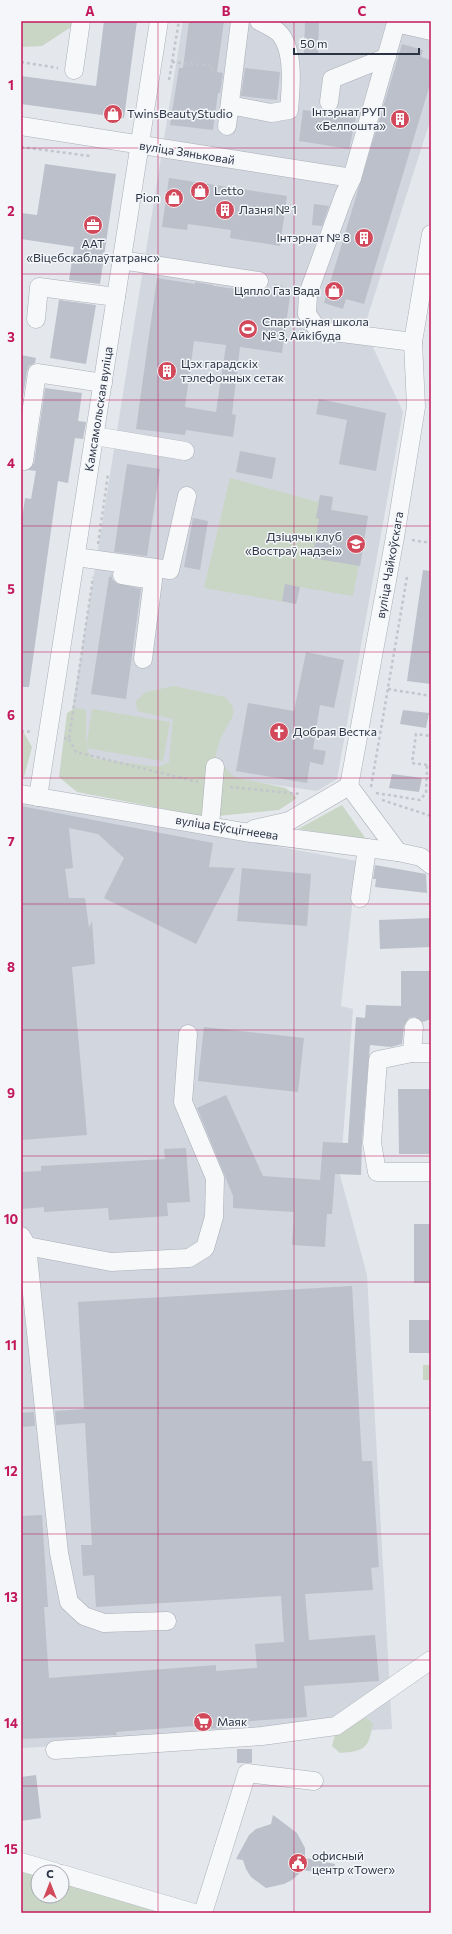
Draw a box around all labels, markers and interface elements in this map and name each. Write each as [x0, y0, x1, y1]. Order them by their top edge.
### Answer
text: A [85, 3, 95, 19]
text: B [222, 3, 231, 19]
text: C [358, 3, 367, 19]
scale bar [294, 30, 419, 56]
text: 50 m [300, 36, 328, 50]
text: 1 [8, 77, 14, 93]
shop icon: TwinsBeautyStudio [102, 103, 124, 125]
place label: Інтэрнат РУП «Белпошта» [312, 104, 386, 132]
place label: TwinsBeautyStudio [127, 106, 233, 120]
building icon: Інтэрнат РУП «Белпошта» [389, 108, 411, 130]
street label: вуліца Зяньковай [138, 138, 236, 166]
shop icon: Letto [189, 180, 211, 202]
place label: Letto [214, 183, 244, 197]
shop icon: Pion [163, 187, 185, 209]
place label: Pion [135, 190, 160, 204]
building icon: Лазня № 1 [214, 199, 236, 221]
place label: Лазня № 1 [239, 202, 297, 216]
text: 2 [7, 203, 15, 219]
office icon: ААТ «Віцебскаблаўтатранс» [82, 214, 104, 236]
building icon: Інтэрнат № 8 [353, 227, 375, 249]
place label: Інтэрнат № 8 [276, 230, 350, 244]
place label: ААТ «Віцебскаблаўтатранс» [26, 236, 160, 264]
shop icon: Цяпло Газ Вада [323, 280, 345, 302]
place label: Цяпло Газ Вада [234, 283, 320, 297]
place label: Спартыўная школа № 3, Айкібуда [262, 314, 369, 342]
sports icon: Спартыўная школа № 3, Айкібуда [237, 318, 259, 340]
text: 3 [7, 329, 15, 345]
street label: Камсамольская вуліца [81, 345, 115, 472]
place label: Цэх гарадскіх тэлефонных сетак [181, 356, 285, 384]
building icon: Цэх гарадскіх тэлефонных сетак [156, 360, 178, 382]
text: 4 [7, 455, 15, 471]
street label: вуліца Чайкоўскага [373, 510, 405, 619]
place label: Дзіцячы клуб «Востраў надзеі» [245, 529, 342, 557]
school or university icon: Дзіцячы клуб «Востраў надзеі» [345, 533, 367, 555]
text: 5 [7, 581, 15, 597]
text: 6 [7, 707, 15, 723]
church icon: Добрая Вестка [268, 721, 290, 743]
place label: Добрая Вестка [293, 724, 377, 738]
street label: вуліца Еўсцігнеева [175, 812, 280, 842]
text: 7 [7, 833, 15, 849]
text: 8 [7, 959, 15, 975]
text: 9 [7, 1085, 15, 1101]
text: 10 [4, 1211, 19, 1227]
text: 11 [5, 1337, 17, 1353]
text: 12 [4, 1463, 18, 1479]
text: 13 [4, 1589, 18, 1605]
supermarket icon: Маяк [192, 1711, 214, 1733]
place label: Маяк [217, 1714, 248, 1728]
text: 14 [4, 1715, 18, 1731]
text: 15 [4, 1841, 18, 1857]
place label: офисный центр «Tower» [312, 1848, 395, 1876]
public building icon: офисный центр «Tower» [287, 1852, 309, 1874]
north arrow [30, 1864, 70, 1904]
text: С [46, 1867, 54, 1880]

